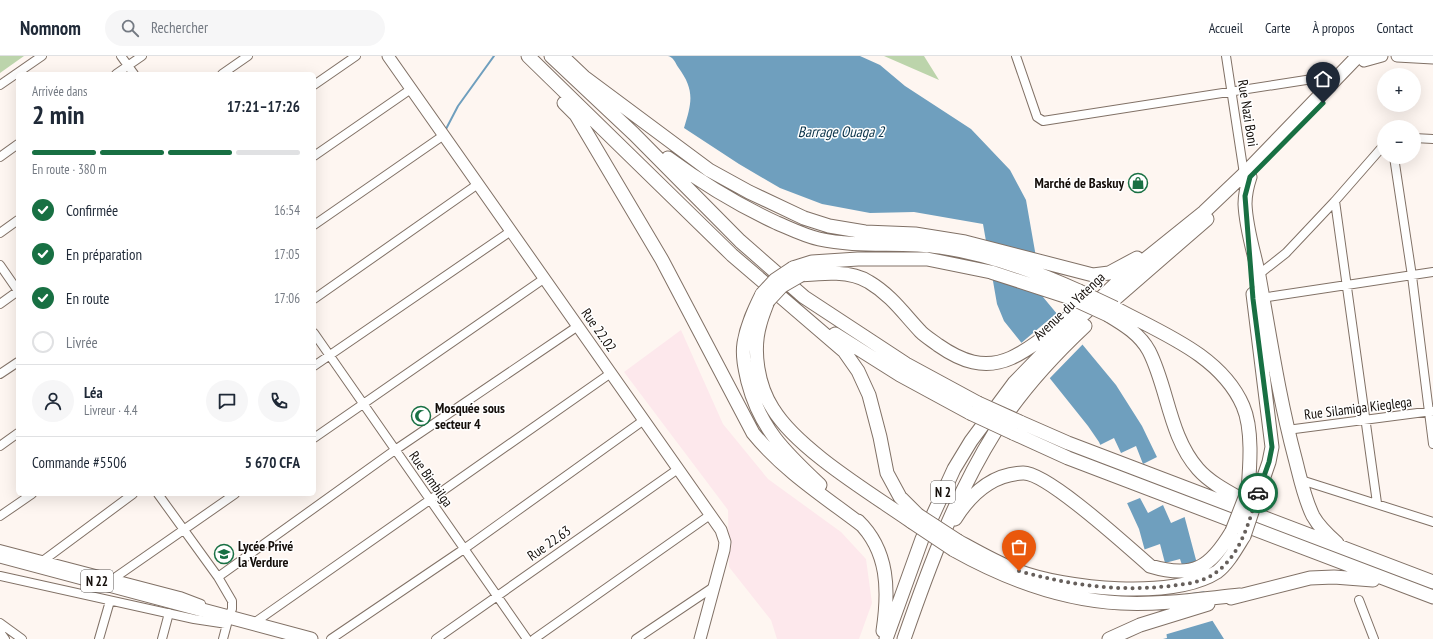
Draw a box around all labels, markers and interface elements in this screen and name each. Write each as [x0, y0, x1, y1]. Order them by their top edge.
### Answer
search box [105, 10, 385, 46]
text: Nomnom [20, 16, 81, 40]
icon: search [119, 17, 141, 39]
text: Rechercher [151, 18, 208, 37]
text: Accueil [1209, 19, 1243, 37]
text: Carte [1265, 19, 1291, 37]
text: À propos [1313, 19, 1355, 37]
text: Contact [1377, 19, 1413, 37]
pin [1306, 62, 1340, 103]
icon: home [1312, 68, 1334, 90]
map controls [1377, 68, 1421, 164]
button: + [1377, 68, 1421, 112]
street label: Rue Nazi Boni [1234, 78, 1262, 148]
text: Arrivée dans [32, 83, 87, 100]
text: 17:21–17:26 [227, 97, 300, 116]
text: 2 min [32, 98, 85, 131]
button: − [1377, 120, 1421, 164]
water label: Barrage Ouaga 2 [798, 122, 885, 141]
text: En route · 380 m [32, 161, 107, 178]
shop icon: Marché de Baskuy [1127, 172, 1149, 194]
place label: Marché de Baskuy [1035, 174, 1124, 192]
icon: check [32, 199, 54, 221]
text: Confirmée [66, 201, 118, 220]
text: 16:54 [274, 202, 300, 219]
icon: check [32, 243, 54, 265]
text: En préparation [66, 245, 142, 264]
text: 17:05 [274, 246, 300, 263]
street label: Avenue du Yatenga [1029, 268, 1109, 344]
icon: check [32, 287, 54, 309]
text: En route [66, 289, 110, 308]
text: 17:06 [274, 290, 300, 307]
street label: Rue 22.02 [578, 305, 620, 355]
text: Livrée [66, 333, 98, 352]
button: person [32, 380, 74, 422]
button: chat [206, 380, 248, 422]
button: phone [258, 380, 300, 422]
text: Léa [84, 383, 103, 402]
street label: Rue Silamiga Kieglega [1303, 392, 1413, 424]
place label: Mosquée sous secteur 4 [435, 399, 505, 433]
text: Livreur · 4.4 [84, 402, 138, 419]
mosque icon: Mosquée sous secteur 4 [410, 405, 432, 427]
street label: Rue Bimbilga [405, 447, 457, 511]
text: Commande #5506 [32, 453, 127, 472]
text: 5 670 CFA [245, 453, 300, 472]
courier [1238, 473, 1278, 513]
road number: N 2 [931, 481, 955, 503]
icon: car [1247, 482, 1269, 504]
street label: Rue 22.63 [524, 522, 574, 564]
pin [1002, 530, 1036, 571]
icon: bag [1008, 536, 1030, 558]
place label: Lycée Privé la Verdure [238, 537, 293, 571]
school or university icon: Lycée Privé la Verdure [213, 543, 235, 565]
road number: N 22 [81, 570, 113, 592]

